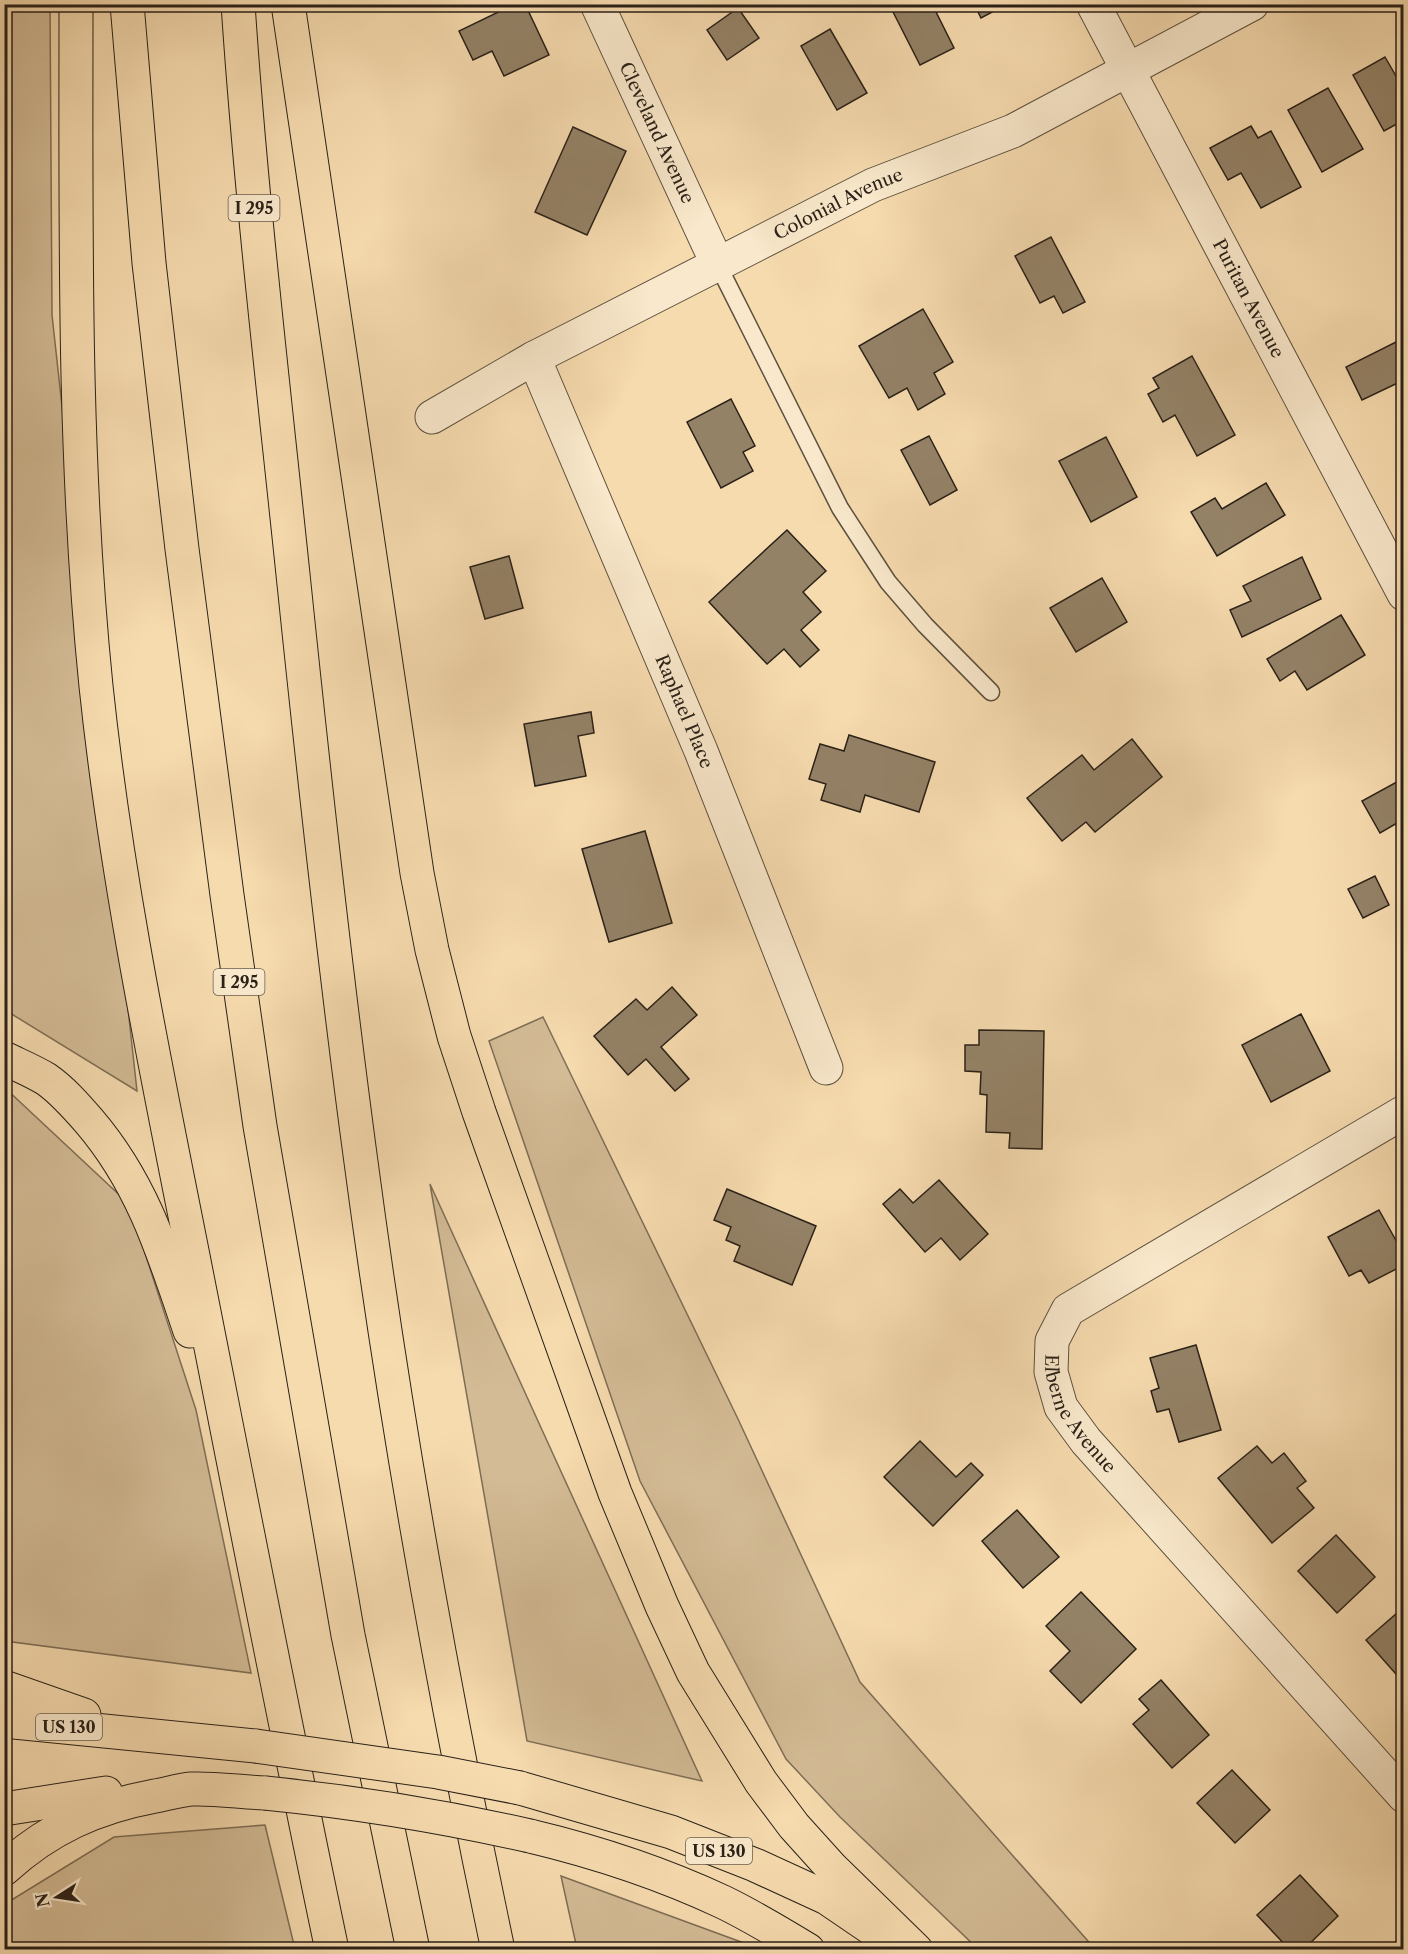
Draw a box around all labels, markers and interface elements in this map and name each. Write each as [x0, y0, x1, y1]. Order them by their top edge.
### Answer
street label: Cleveland Avenue [614, 59, 699, 207]
street label: Colonial Avenue [770, 164, 906, 245]
road number: I 295 [228, 195, 280, 221]
street label: Puritan Avenue [1208, 235, 1289, 362]
street label: Raphael Place [650, 651, 718, 771]
road number: I 295 [214, 969, 264, 995]
street label: Elberne Avenue [1040, 1354, 1120, 1478]
road number: US 130 [36, 1714, 102, 1740]
road number: US 130 [686, 1838, 752, 1864]
north arrow [27, 1867, 87, 1927]
text: N [31, 1891, 54, 1909]

